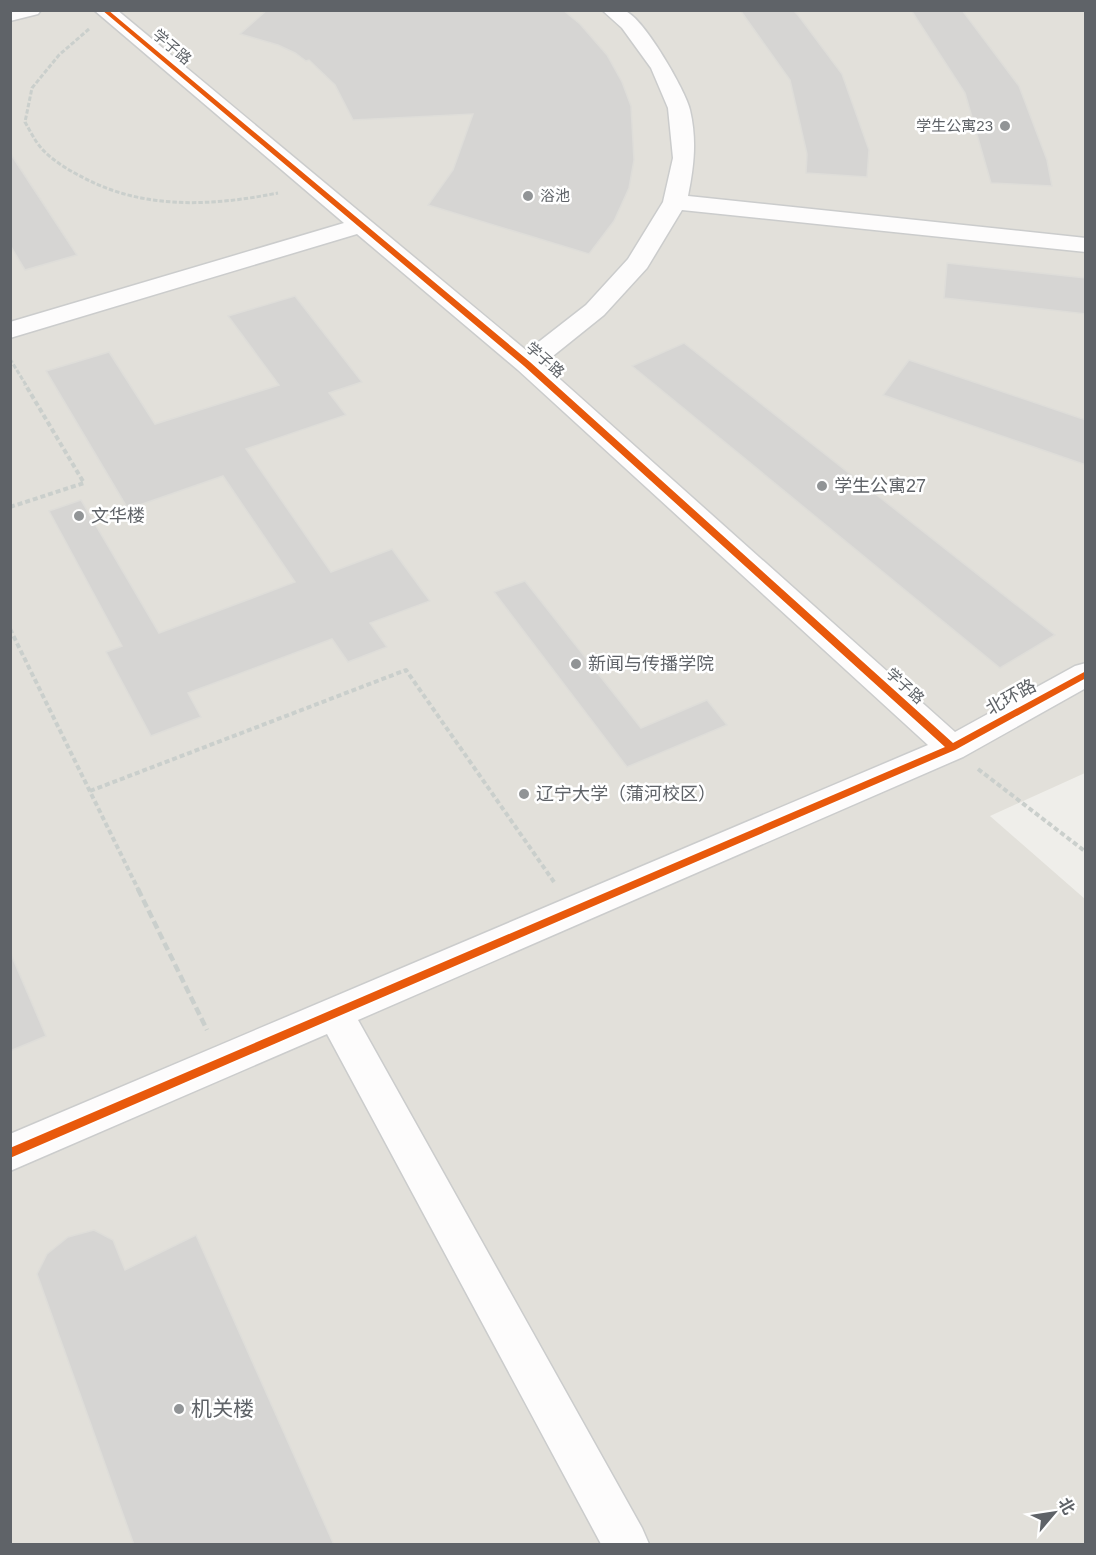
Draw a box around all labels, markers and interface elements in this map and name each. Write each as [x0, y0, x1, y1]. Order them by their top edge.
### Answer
street label: 学子路 [150, 26, 195, 68]
place label: 学生公寓23 [916, 117, 993, 134]
marker: 学生公寓23 [998, 119, 1012, 133]
place label: 浴池 [540, 187, 570, 204]
marker: 浴池 [521, 189, 535, 203]
street label: 学子路 [523, 338, 568, 381]
place label: 学生公寓27 [834, 476, 926, 496]
marker: 学生公寓27 [815, 479, 829, 493]
place label: 文华楼 [91, 506, 145, 526]
marker: 文华楼 [72, 509, 86, 523]
place label: 新闻与传播学院 [588, 654, 714, 674]
marker: 新闻与传播学院 [569, 657, 583, 671]
street label: 学子路 [883, 664, 928, 707]
street label: 北环路 [983, 675, 1039, 719]
place label: 辽宁大学（蒲河校区） [536, 784, 716, 804]
marker: 辽宁大学（蒲河校区） [517, 787, 531, 801]
place label: 机关楼 [191, 1397, 254, 1420]
marker: 机关楼 [172, 1402, 186, 1416]
north arrow [1024, 1483, 1084, 1543]
text: 北 [1055, 1495, 1078, 1517]

